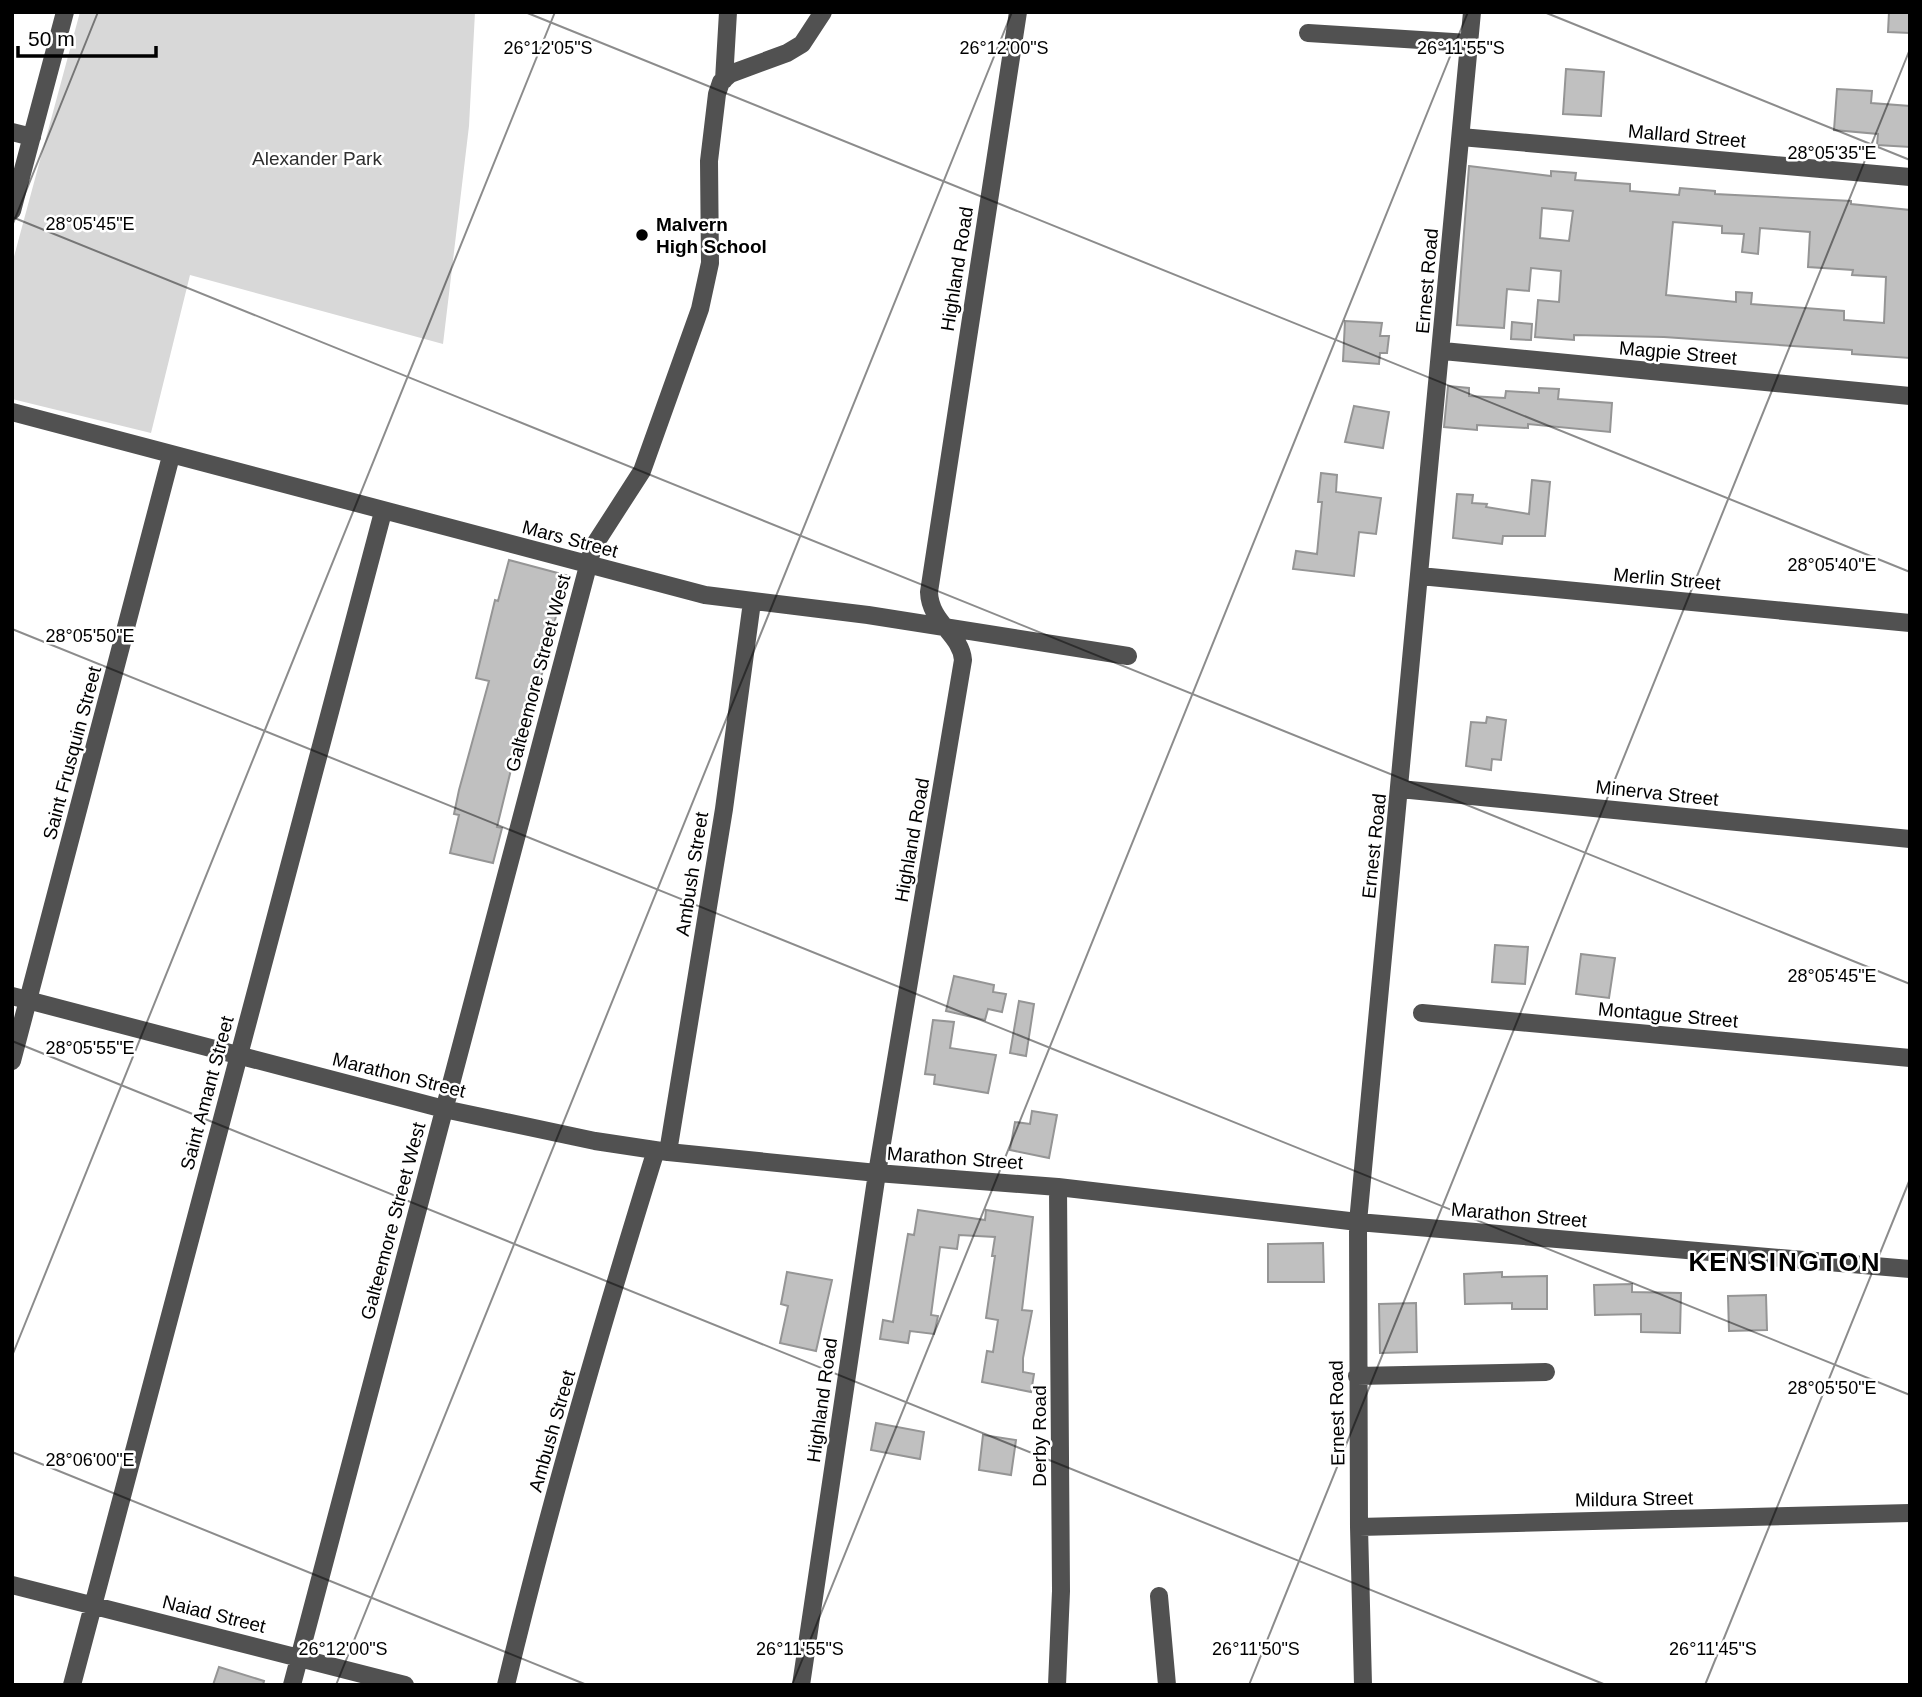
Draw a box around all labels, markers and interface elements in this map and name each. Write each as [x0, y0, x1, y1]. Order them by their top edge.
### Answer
scale bar [18, 14, 156, 58]
text: 50 m [28, 27, 75, 50]
text: 26°12'05"S [503, 38, 593, 58]
text: 26°12'00"S [959, 38, 1049, 58]
text: 26°11'55"S [1417, 38, 1505, 58]
street label: Mallard Street [1627, 120, 1748, 152]
text: 28°05'35"E [1787, 143, 1877, 163]
park label: Alexander Park [252, 148, 382, 169]
street label: Highland Road [937, 205, 977, 333]
text: 28°05'45"E [45, 214, 135, 234]
place label: Malvern High School [656, 214, 767, 257]
marker: Malvern High School [634, 227, 650, 243]
street label: Ernest Road [1412, 227, 1442, 335]
street label: Magpie Street [1618, 337, 1739, 369]
street label: Mars Street [520, 516, 621, 562]
text: 28°05'40"E [1787, 555, 1877, 575]
street label: Merlin Street [1612, 564, 1722, 594]
street label: Galteemore Street West [502, 571, 575, 774]
text: 28°05'50"E [45, 626, 135, 646]
street label: Saint Frusquin Street [39, 663, 105, 842]
street label: Highland Road [891, 776, 933, 904]
street label: Minerva Street [1594, 776, 1720, 810]
street label: Ernest Road [1358, 792, 1390, 900]
street label: Ambush Street [672, 810, 712, 938]
text: 28°05'45"E [1787, 966, 1877, 986]
street label: Montague Street [1597, 998, 1740, 1032]
street label: Saint Amant Street [176, 1013, 238, 1172]
text: 28°05'55"E [45, 1038, 135, 1058]
street label: Marathon Street [330, 1048, 468, 1102]
street label: Galteemore Street West [357, 1119, 430, 1322]
street label: Marathon Street [886, 1143, 1024, 1173]
street label: Marathon Street [1450, 1199, 1588, 1231]
district label: KENSINGTON [1689, 1247, 1881, 1277]
street label: Highland Road [803, 1336, 841, 1464]
street label: Ernest Road [1326, 1360, 1348, 1466]
street label: Ambush Street [525, 1367, 580, 1494]
text: 28°05'50"E [1787, 1378, 1877, 1398]
street label: Derby Road [1029, 1385, 1050, 1487]
text: 28°06'00"E [45, 1450, 135, 1470]
street label: Mildura Street [1575, 1487, 1694, 1511]
street label: Naiad Street [160, 1591, 268, 1637]
text: 26°12'00"S [298, 1639, 388, 1659]
text: 26°11'55"S [756, 1639, 844, 1659]
text: 26°11'50"S [1212, 1639, 1300, 1659]
text: 26°11'45"S [1669, 1639, 1757, 1659]

